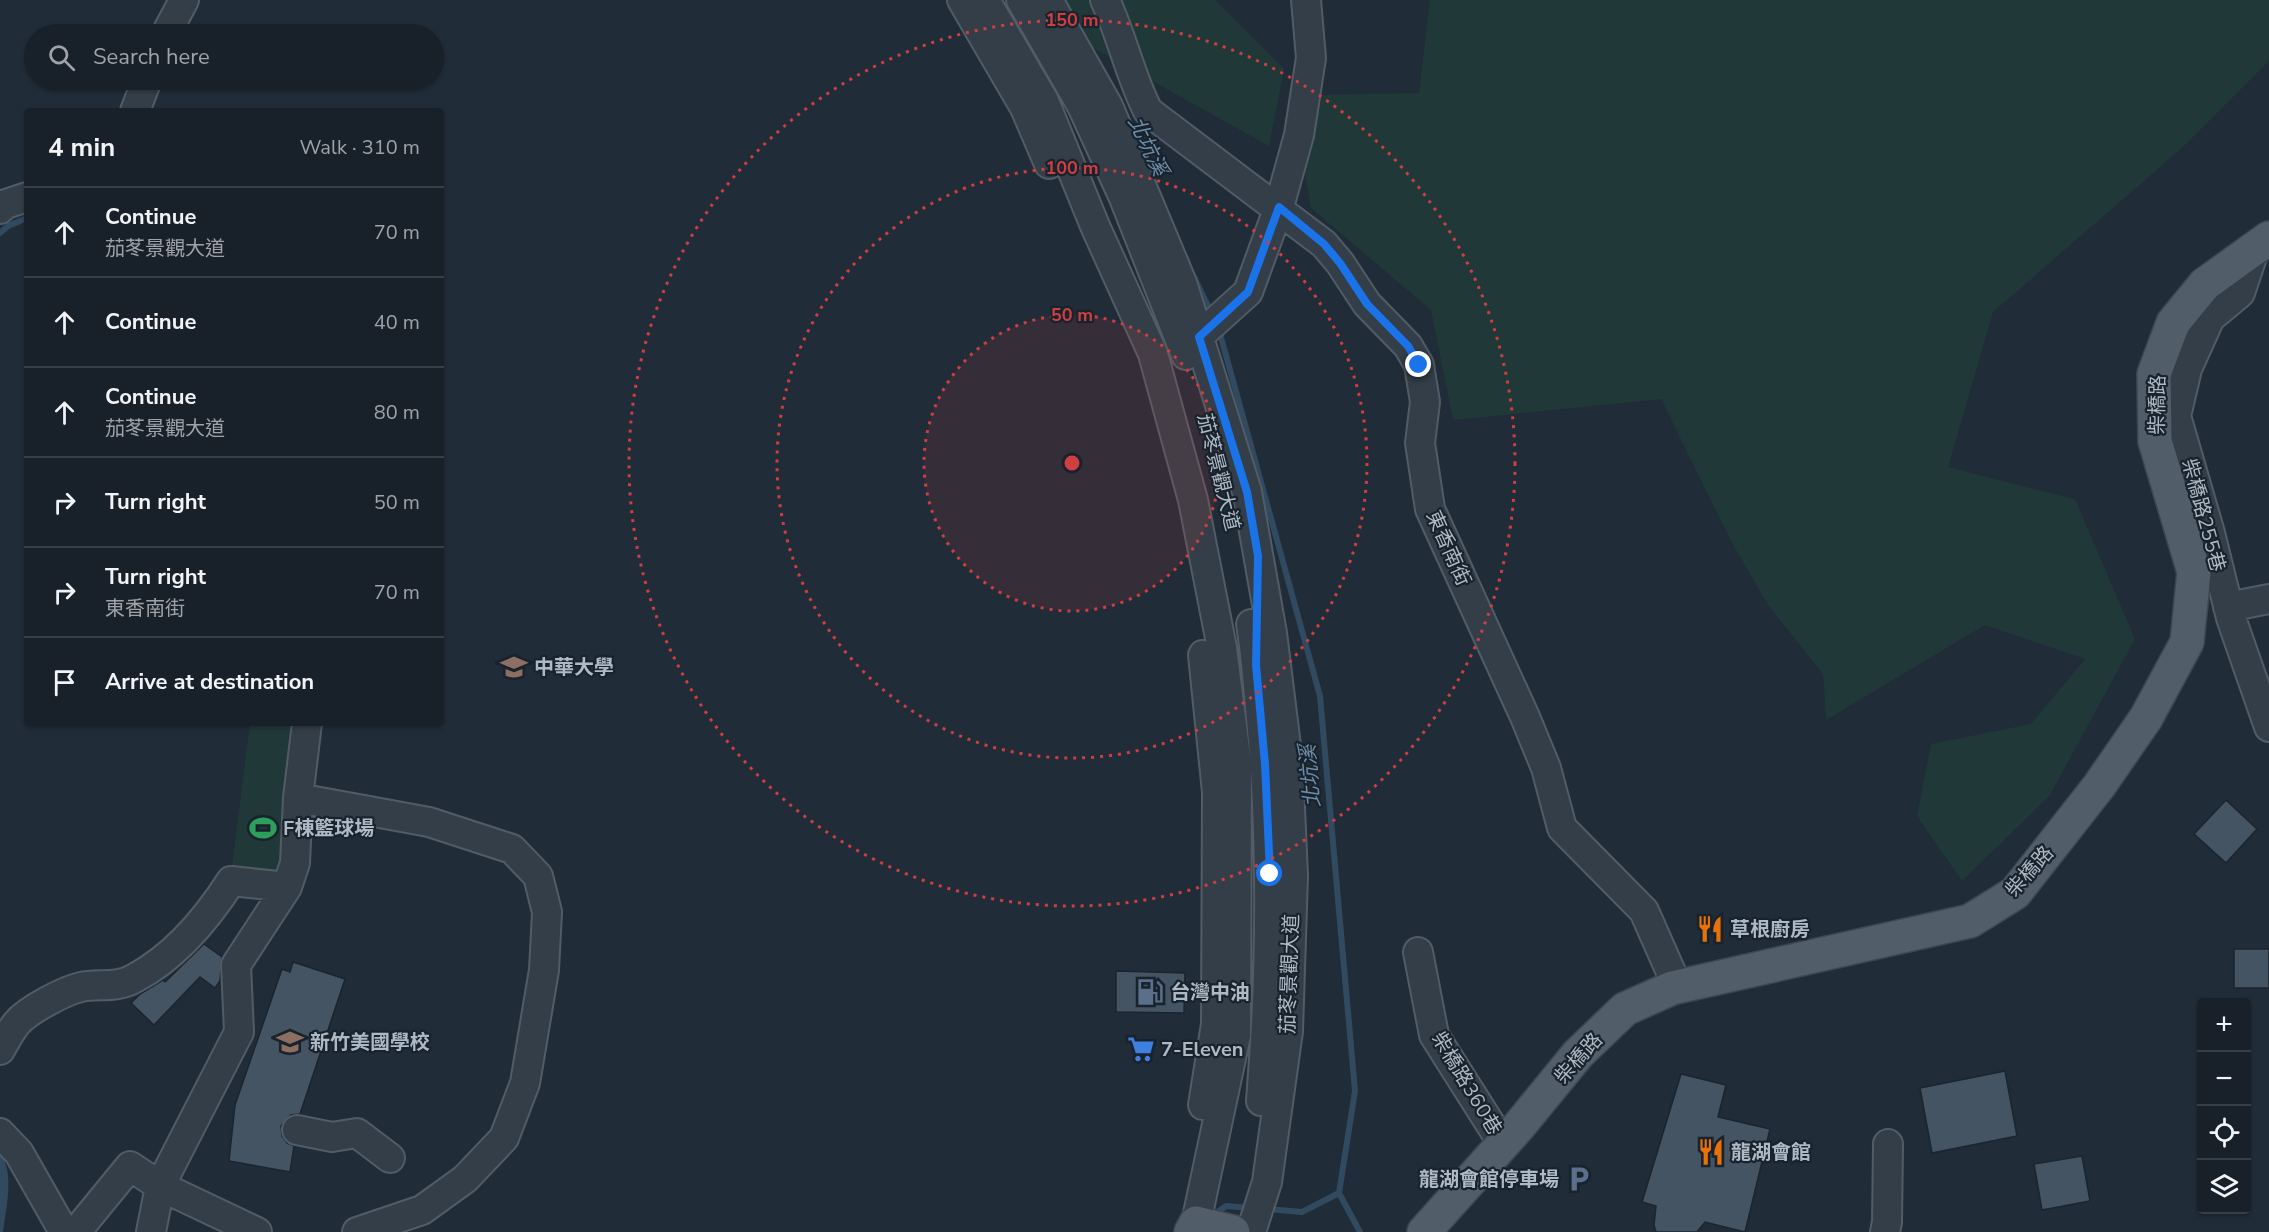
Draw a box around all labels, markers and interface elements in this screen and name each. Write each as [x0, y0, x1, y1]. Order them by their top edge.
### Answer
text: 150 m [1045, 8, 1099, 32]
search box [24, 24, 444, 90]
icon: search [45, 41, 78, 74]
text: Search here [93, 42, 210, 72]
water label: 北坑溪 [1122, 112, 1176, 183]
text: 4 min [48, 130, 115, 165]
text: Walk · 310 m [300, 134, 420, 161]
text: 100 m [1045, 156, 1099, 180]
text: Continue [105, 202, 196, 232]
icon: ahead [48, 216, 81, 249]
text: 70 m [374, 219, 420, 246]
text: 茄苳景觀大道 [105, 235, 225, 262]
text: 50 m [1051, 303, 1093, 327]
icon: ahead [48, 306, 81, 339]
text: Continue [105, 307, 196, 337]
text: 40 m [374, 309, 420, 336]
route end [1405, 351, 1431, 377]
street label: 柴橋路 [2143, 375, 2172, 435]
text: Continue [105, 382, 196, 412]
icon: ahead [48, 396, 81, 429]
text: 80 m [374, 399, 420, 426]
street label: 茄苳景觀大道 [1191, 411, 1246, 534]
text: 茄苳景觀大道 [105, 415, 225, 442]
centre of rings [1062, 453, 1082, 473]
street label: 柴橋路255巷 [2175, 456, 2232, 575]
icon: right [48, 486, 81, 519]
text: Turn right [105, 487, 206, 517]
text: 50 m [374, 489, 420, 516]
street label: 東香南街 [1420, 506, 1477, 590]
text: Turn right [105, 562, 206, 592]
icon: right [48, 576, 81, 609]
text: 70 m [374, 579, 420, 606]
text: 東香南街 [105, 595, 185, 622]
school or university icon: 中華大學 [499, 652, 529, 682]
place label: 中華大學 [534, 654, 614, 681]
icon: arrive [48, 666, 81, 699]
text: Arrive at destination [105, 667, 314, 697]
water label: 北坑溪 [1293, 740, 1327, 809]
sports icon: F棟籃球場 [248, 813, 278, 843]
place label: F棟籃球場 [283, 815, 374, 842]
street label: 柴橋路 [1999, 840, 2059, 903]
route start [1256, 860, 1282, 886]
street label: 茄苳景觀大道 [1274, 914, 1305, 1034]
restaurant icon: 草根廚房 [1695, 914, 1725, 944]
place label: 草根廚房 [1730, 916, 1810, 943]
fuel station icon: 台灣中油 [1135, 977, 1165, 1007]
place label: 台灣中油 [1170, 979, 1250, 1006]
map controls [2197, 998, 2251, 1214]
button: + [2197, 998, 2251, 1052]
school or university icon: 新竹美國學校 [275, 1027, 305, 1057]
street label: 柴橋路360巷 [1425, 1027, 1508, 1140]
street label: 柴橋路 [1548, 1027, 1608, 1090]
place label: 新竹美國學校 [310, 1029, 430, 1056]
supermarket icon: 7-Eleven [1126, 1034, 1156, 1064]
place label: 7-Eleven [1161, 1036, 1243, 1063]
button: − [2197, 1052, 2251, 1106]
button: locate [2197, 1106, 2251, 1160]
restaurant icon: 龍湖會館 [1696, 1137, 1726, 1167]
place label: 龍湖會館 [1731, 1139, 1811, 1166]
button: layers [2197, 1160, 2251, 1214]
parking icon: 龍湖會館停車場 [1564, 1164, 1594, 1194]
place label: 龍湖會館停車場 [1419, 1166, 1559, 1193]

